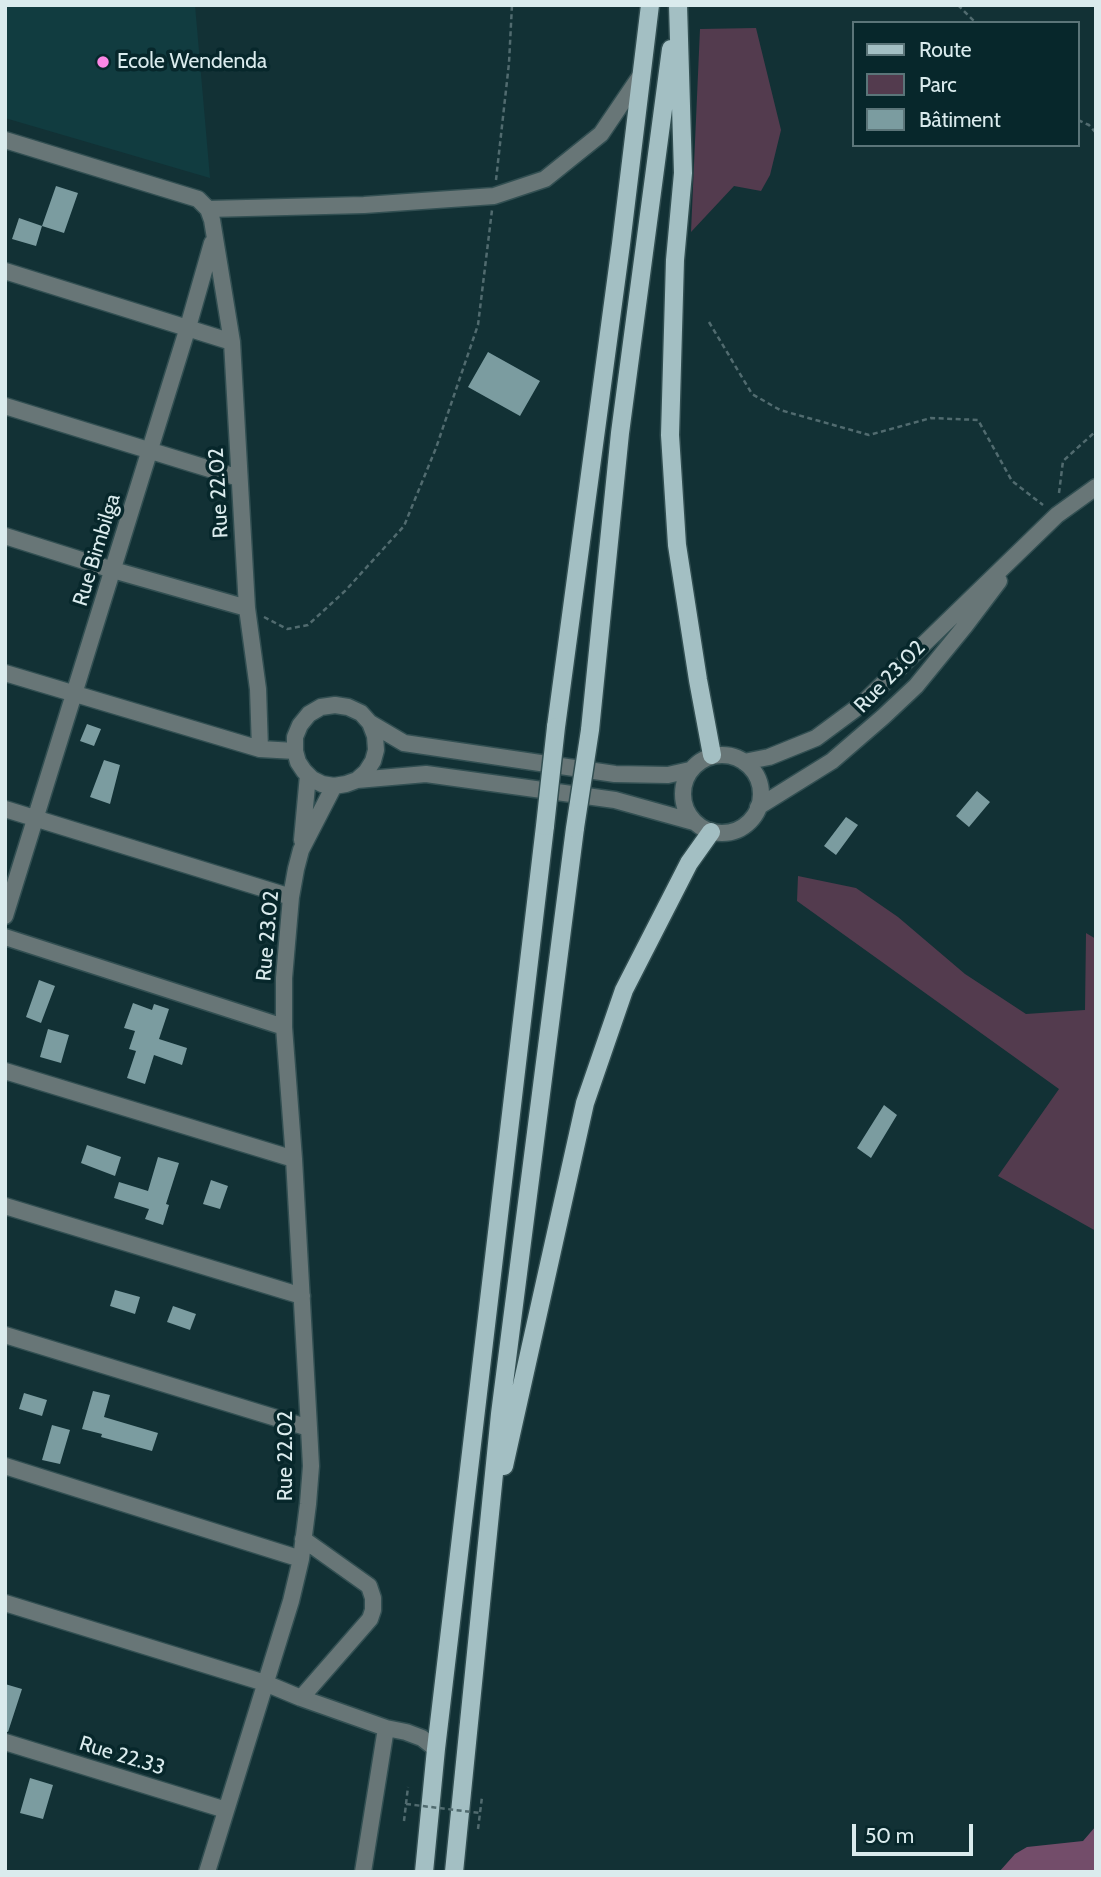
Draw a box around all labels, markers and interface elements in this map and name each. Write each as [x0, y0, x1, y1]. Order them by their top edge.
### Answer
legend [852, 21, 1080, 147]
text: Route [919, 37, 972, 62]
place label: Ecole Wendenda [117, 49, 267, 75]
marker: Ecole Wendenda [95, 54, 111, 70]
text: Parc [919, 72, 957, 97]
text: Bâtiment [919, 107, 1001, 132]
street label: Rue 22.02 [204, 447, 234, 539]
street label: Rue Bimbilga [68, 491, 126, 609]
street label: Rue 23.02 [849, 636, 931, 718]
street label: Rue 23.02 [251, 890, 285, 982]
street label: Rue 22.02 [273, 1411, 299, 1501]
street label: Rue 22.33 [76, 1731, 168, 1781]
scale bar [856, 1811, 977, 1855]
text: 50 m [865, 1823, 914, 1848]

